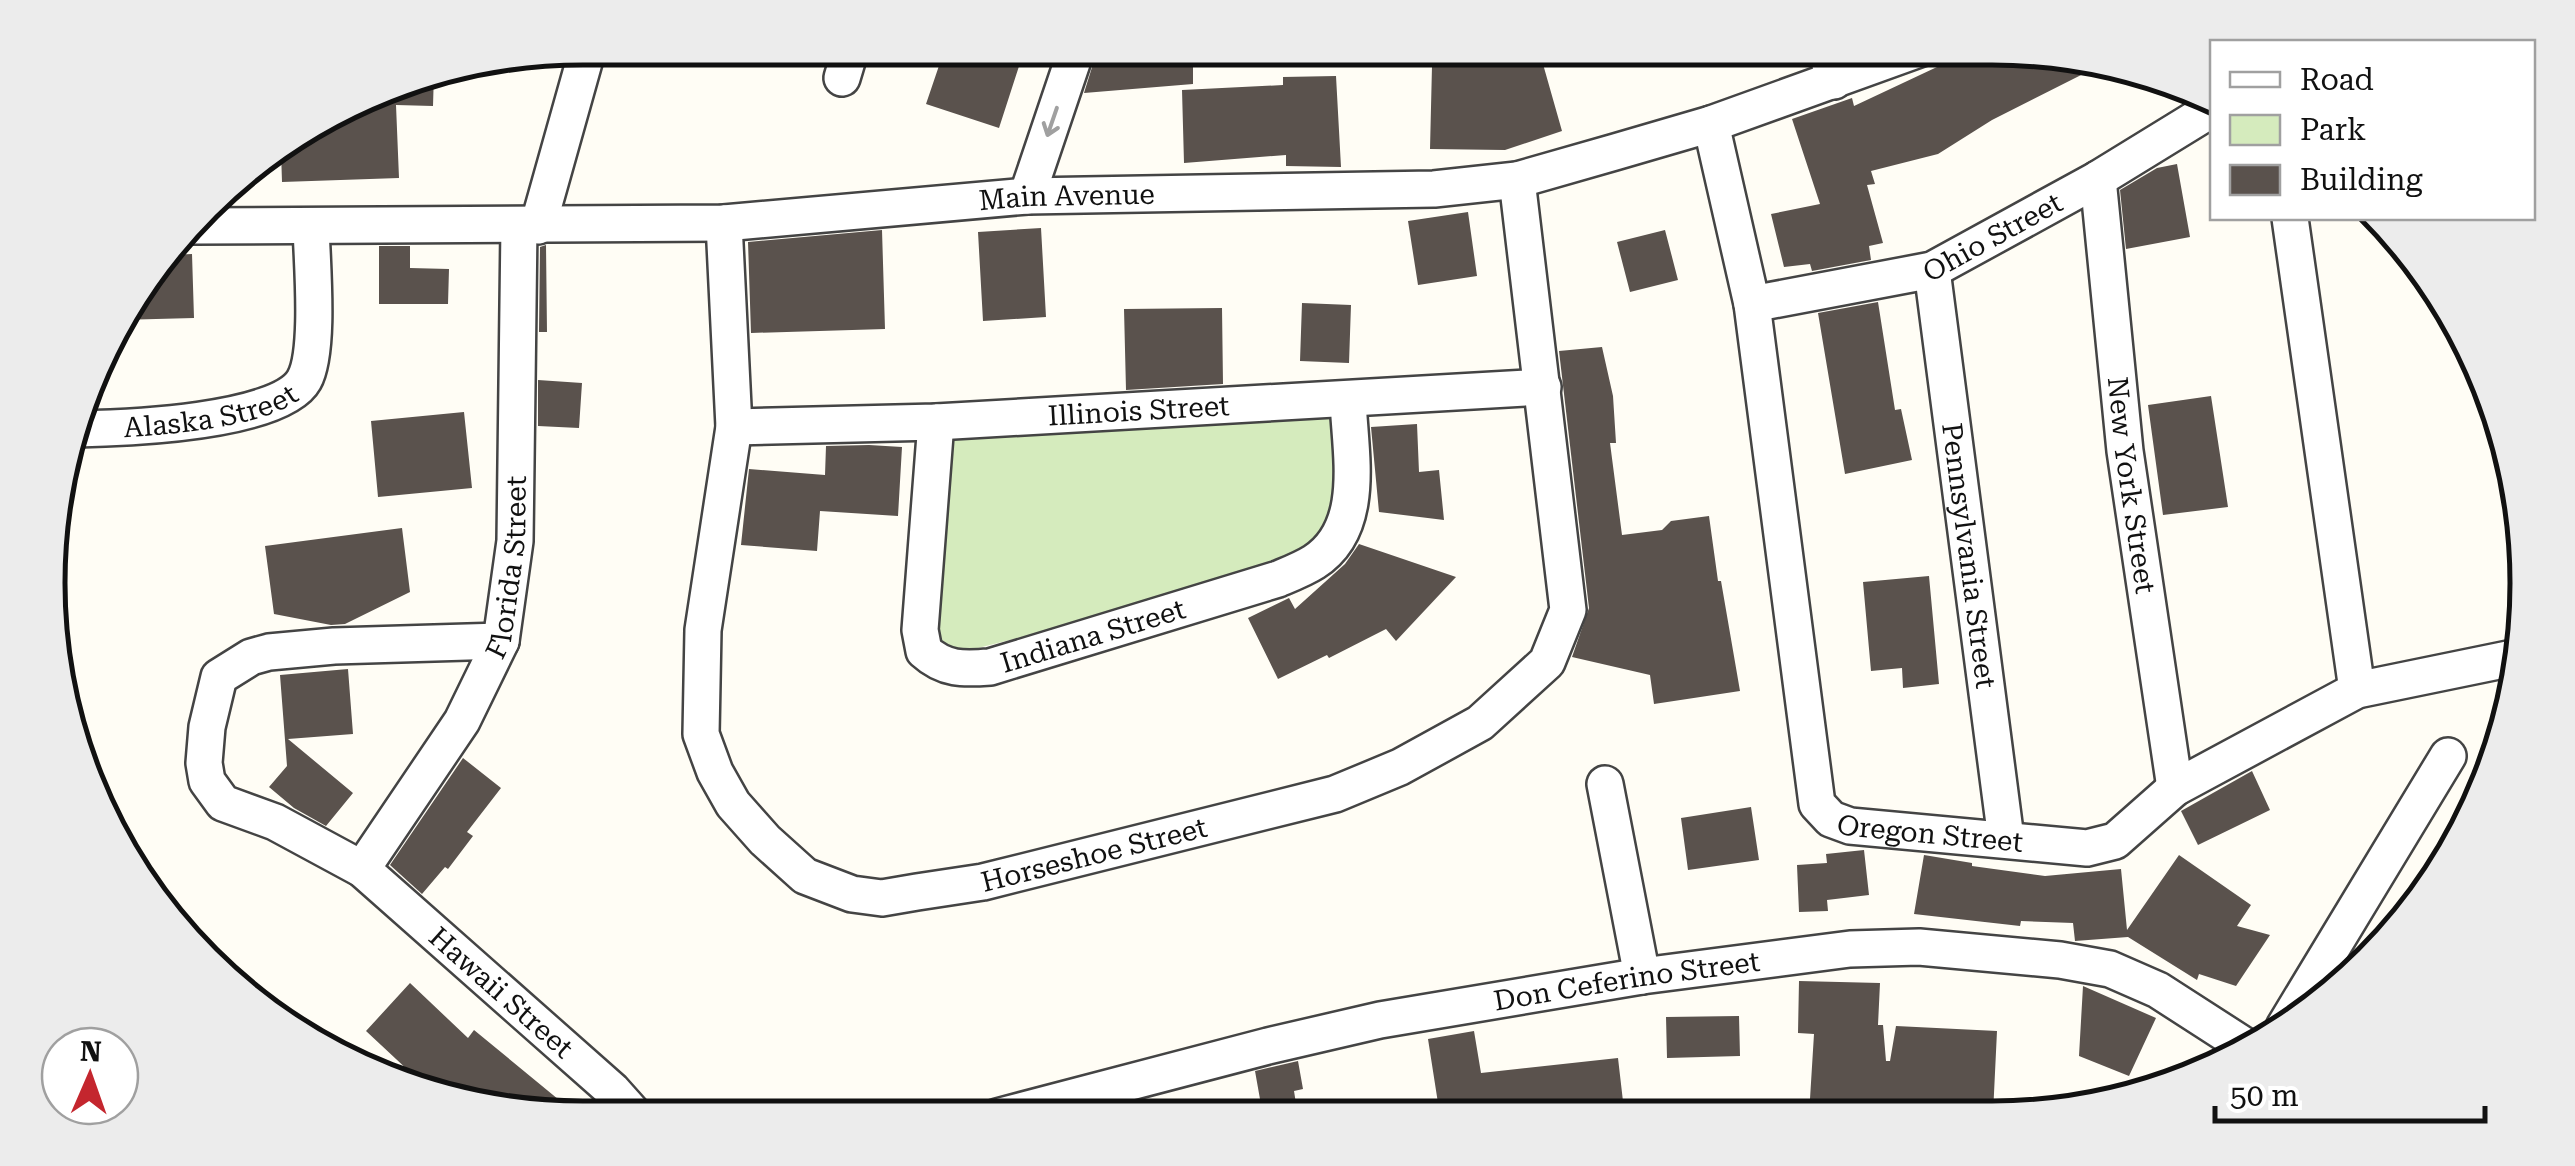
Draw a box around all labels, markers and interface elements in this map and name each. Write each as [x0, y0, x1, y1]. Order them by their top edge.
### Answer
legend [2210, 40, 2535, 220]
text: Road [2300, 62, 2374, 97]
one-way arrow [1041, 105, 1059, 137]
text: Park [2300, 112, 2366, 147]
text: Building [2300, 162, 2423, 197]
street label: Main Avenue [977, 177, 1155, 217]
street label: Ohio Street [1917, 185, 2068, 288]
street label: New York Street [2101, 375, 2162, 596]
street label: Alaska Street [123, 377, 304, 444]
street label: Illinois Street [1047, 389, 1230, 432]
street label: Pennsylvania Street [1936, 421, 2003, 690]
street label: Florida Street [479, 476, 532, 664]
street label: Indiana Street [997, 592, 1189, 679]
street label: Oregon Street [1832, 806, 2025, 858]
street label: Horseshoe Street [978, 810, 1210, 898]
street label: Hawaii Street [423, 920, 580, 1064]
street label: Don Ceferino Street [1491, 944, 1762, 1017]
north arrow [40, 1026, 140, 1126]
text: N [80, 1035, 102, 1068]
scale bar [2215, 1061, 2485, 1123]
text: 50 m [2230, 1078, 2299, 1113]

